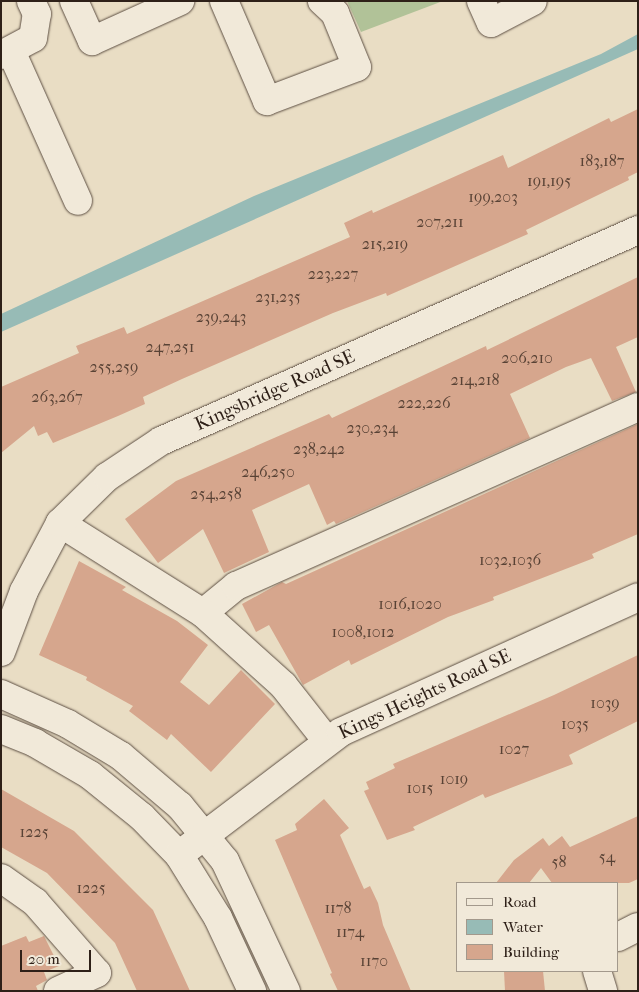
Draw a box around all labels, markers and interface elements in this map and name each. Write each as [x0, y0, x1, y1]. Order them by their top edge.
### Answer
house number: 183,187 [579, 151, 625, 171]
house number: 191,195 [527, 171, 571, 191]
house number: 199,203 [468, 187, 518, 207]
house number: 207,211 [416, 212, 464, 232]
house number: 215,219 [362, 234, 408, 254]
house number: 223,227 [308, 264, 358, 284]
house number: 231,235 [255, 287, 301, 307]
house number: 239,243 [196, 307, 246, 327]
house number: 247,251 [146, 337, 194, 357]
street label: Kingsbridge Road SE [191, 345, 359, 437]
house number: 206,210 [501, 348, 553, 368]
house number: 255,259 [90, 357, 138, 377]
house number: 214,218 [450, 370, 500, 390]
house number: 263,267 [31, 387, 83, 407]
house number: 222,226 [397, 393, 451, 413]
house number: 230,234 [346, 418, 398, 438]
house number: 238,242 [293, 439, 345, 459]
house number: 246,250 [241, 462, 295, 482]
house number: 254,258 [190, 484, 242, 504]
house number: 1032,1036 [479, 550, 541, 570]
house number: 1016,1020 [378, 594, 442, 614]
house number: 1008,1012 [332, 622, 394, 642]
street label: Kings Heights Road SE [335, 645, 515, 745]
house number: 1039 [590, 693, 620, 713]
house number: 1035 [561, 714, 589, 734]
house number: 1027 [499, 739, 529, 759]
house number: 1019 [440, 769, 468, 789]
house number: 1015 [407, 778, 433, 798]
house number: 1225 [19, 822, 49, 842]
house number: 54 [599, 847, 615, 867]
house number: 58 [552, 852, 566, 872]
house number: 1225 [76, 878, 106, 898]
legend [456, 882, 619, 972]
text: Road [503, 893, 536, 911]
house number: 1178 [324, 898, 352, 918]
text: Water [503, 918, 543, 936]
house number: 1174 [336, 922, 364, 942]
scale bar [22, 940, 94, 972]
text: Building [503, 943, 559, 961]
text: 20 m [28, 950, 60, 968]
house number: 1170 [360, 951, 388, 971]

